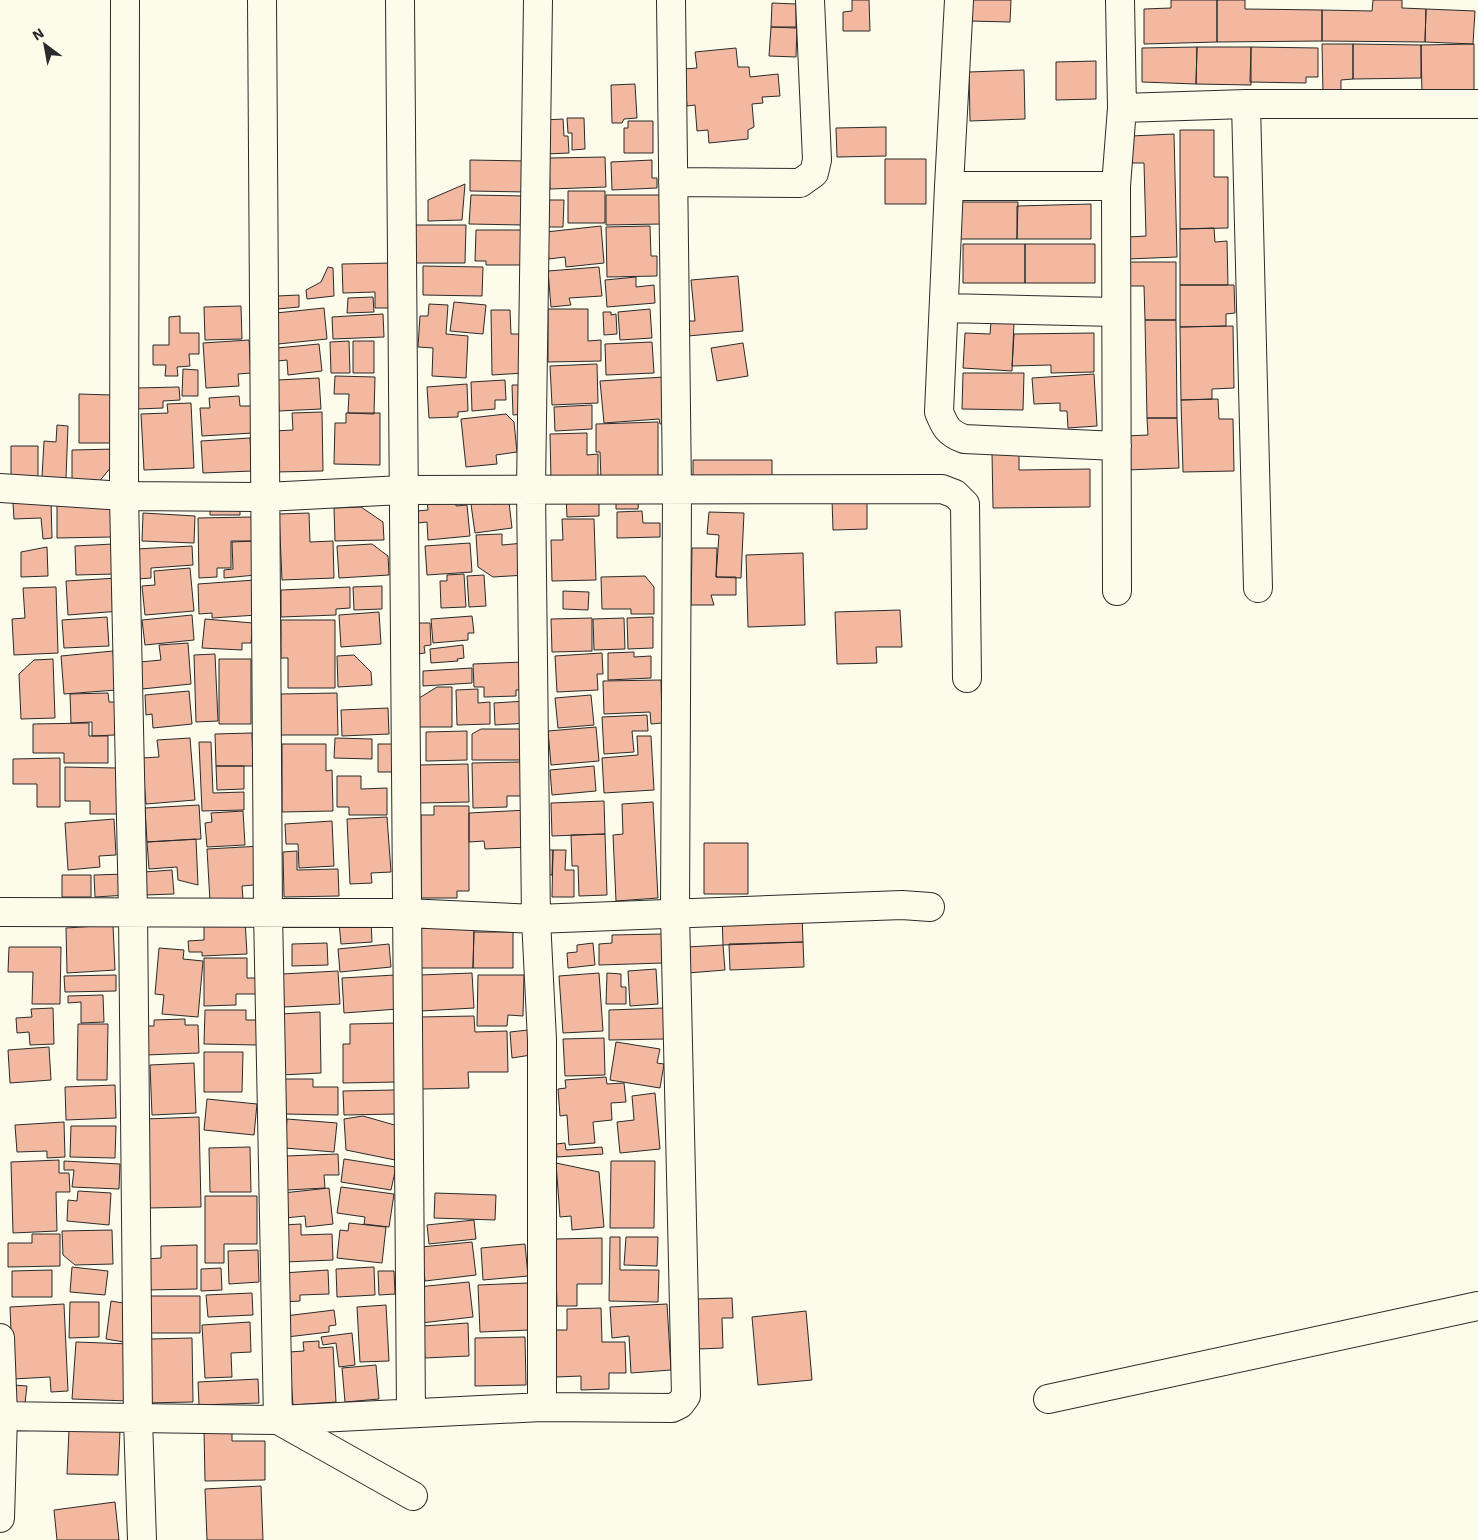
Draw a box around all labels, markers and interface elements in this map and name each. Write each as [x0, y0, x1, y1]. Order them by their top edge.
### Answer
north arrow [20, 20, 70, 70]
text: N [29, 24, 47, 44]

